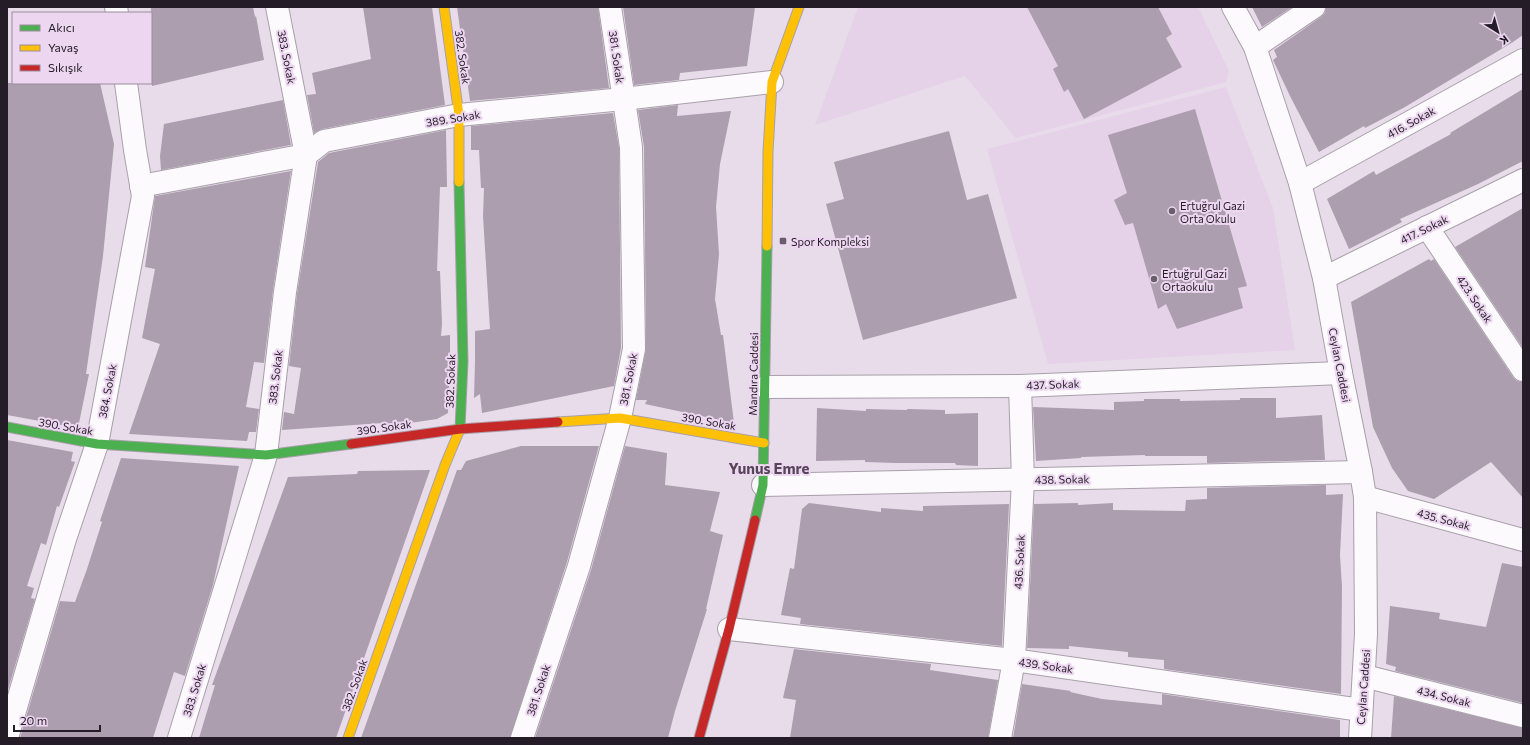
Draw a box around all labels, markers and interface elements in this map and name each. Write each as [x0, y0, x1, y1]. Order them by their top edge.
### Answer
legend [12, 12, 152, 84]
north arrow [1478, 12, 1518, 52]
text: Akıcı [48, 20, 75, 34]
street label: 383. Sokak [275, 29, 299, 85]
street label: 382. Sokak [453, 29, 473, 85]
street label: 381. Sokak [607, 30, 627, 84]
text: K [1497, 33, 1511, 48]
text: Yavaş [48, 40, 79, 54]
text: Sıkışık [48, 60, 83, 74]
street label: 416. Sokak [1385, 103, 1437, 141]
street label: 389. Sokak [425, 107, 481, 129]
place label: Ertuğrul Gazi Orta Okulu [1180, 199, 1245, 225]
marker: Ertuğrul Gazi Orta Okulu [1167, 206, 1177, 216]
street label: 417. Sokak [1398, 212, 1450, 246]
place label: Spor Kompleksi [791, 235, 869, 248]
marker: Spor Kompleksi [778, 236, 788, 246]
place label: Ertuğrul Gazi Ortaokulu [1162, 267, 1227, 293]
street label: 423. Sokak [1455, 273, 1496, 325]
marker: Ertuğrul Gazi Ortaokulu [1149, 274, 1159, 284]
street label: Ceylan Caddesi [1326, 327, 1354, 403]
street label: Mandıra Caddesi [746, 332, 760, 416]
street label: 383. Sokak [265, 349, 285, 405]
street label: 381. Sokak [617, 352, 639, 406]
street label: 382. Sokak [443, 354, 457, 408]
street label: 384. Sokak [95, 363, 119, 419]
street label: 437. Sokak [1026, 377, 1080, 391]
street label: 390. Sokak [681, 410, 737, 432]
street label: 390. Sokak [38, 415, 94, 437]
street label: 390. Sokak [356, 417, 412, 437]
district label: Yunus Emre [729, 459, 809, 477]
street label: 438. Sokak [1035, 472, 1090, 486]
street label: 435. Sokak [1416, 506, 1472, 532]
street label: 436. Sokak [1011, 534, 1027, 590]
street label: Ceylan Caddesi [1354, 649, 1372, 725]
street label: 439. Sokak [1018, 655, 1074, 675]
street label: 382. Sokak [339, 657, 369, 713]
street label: 383. Sokak [180, 662, 208, 718]
street label: 381. Sokak [524, 663, 552, 717]
street label: 434. Sokak [1416, 683, 1472, 709]
scale bar [14, 707, 100, 733]
text: 20 m [20, 713, 47, 727]

